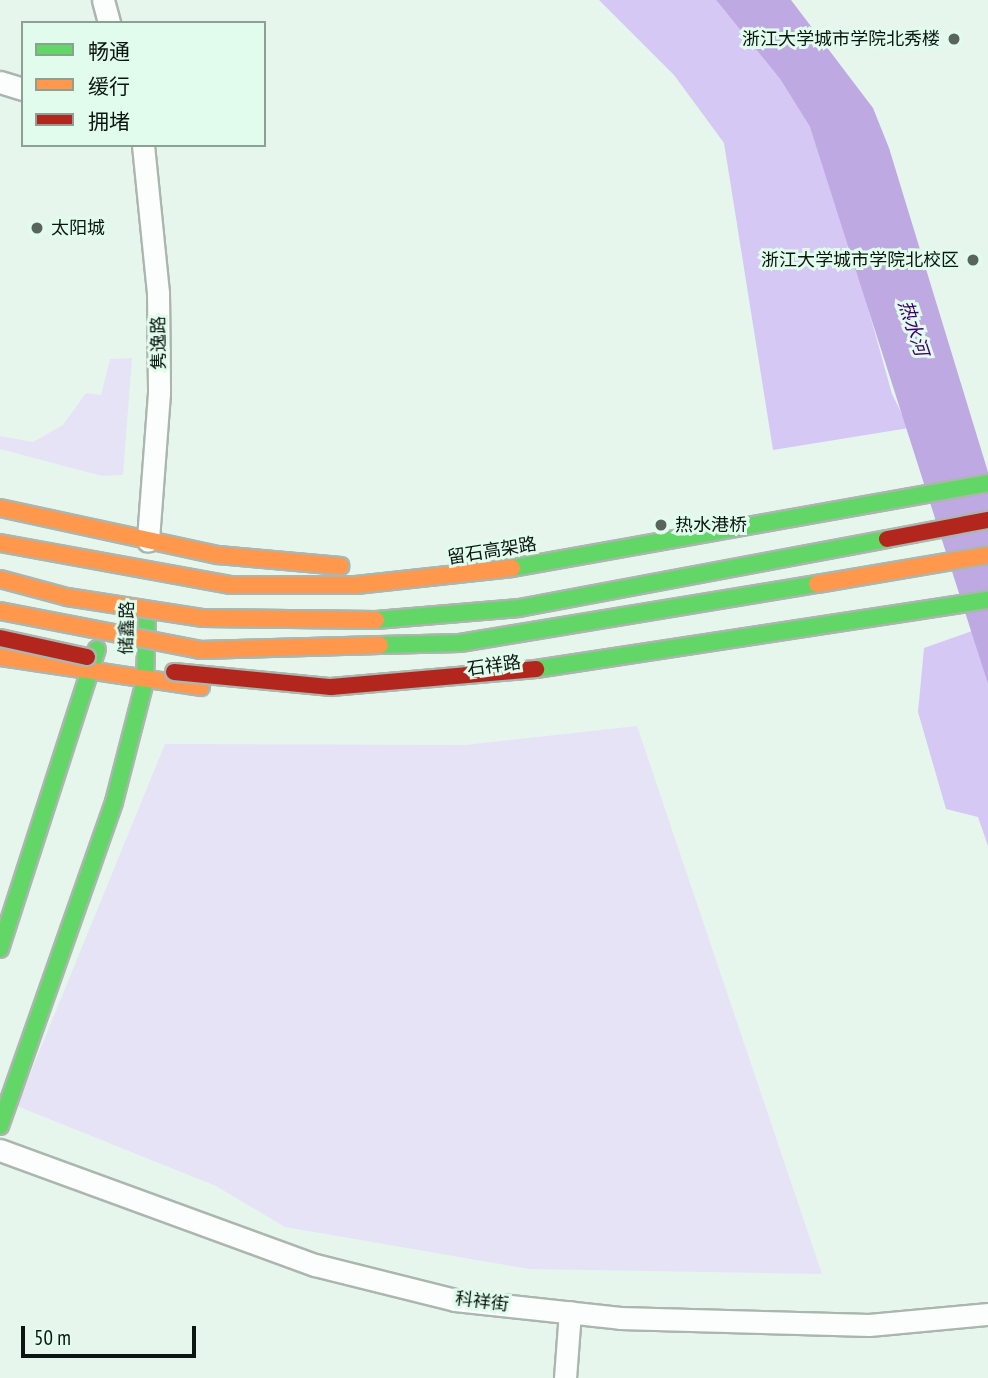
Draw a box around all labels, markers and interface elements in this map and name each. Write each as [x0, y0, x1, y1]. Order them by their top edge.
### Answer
legend [21, 21, 266, 147]
place label: 浙江大学城市学院北秀楼 [742, 28, 940, 50]
marker: 浙江大学城市学院北秀楼 [946, 31, 962, 47]
text: 畅通 [88, 38, 130, 65]
text: 缓行 [88, 73, 130, 100]
text: 拥堵 [88, 108, 130, 135]
place label: 太阳城 [51, 217, 105, 239]
marker: 太阳城 [29, 220, 45, 236]
place label: 浙江大学城市学院北校区 [761, 249, 959, 271]
marker: 浙江大学城市学院北校区 [965, 252, 981, 268]
water label: 热水河 [893, 297, 933, 359]
street label: 隽逸路 [148, 316, 170, 370]
place label: 热水港桥 [675, 514, 747, 536]
marker: 热水港桥 [653, 517, 669, 533]
street label: 留石高架路 [446, 533, 538, 569]
street label: 储鑫路 [116, 601, 138, 655]
street label: 石祥路 [466, 652, 522, 680]
street label: 科祥街 [454, 1288, 510, 1316]
scale bar [24, 1312, 200, 1356]
text: 50 m [34, 1324, 71, 1351]

